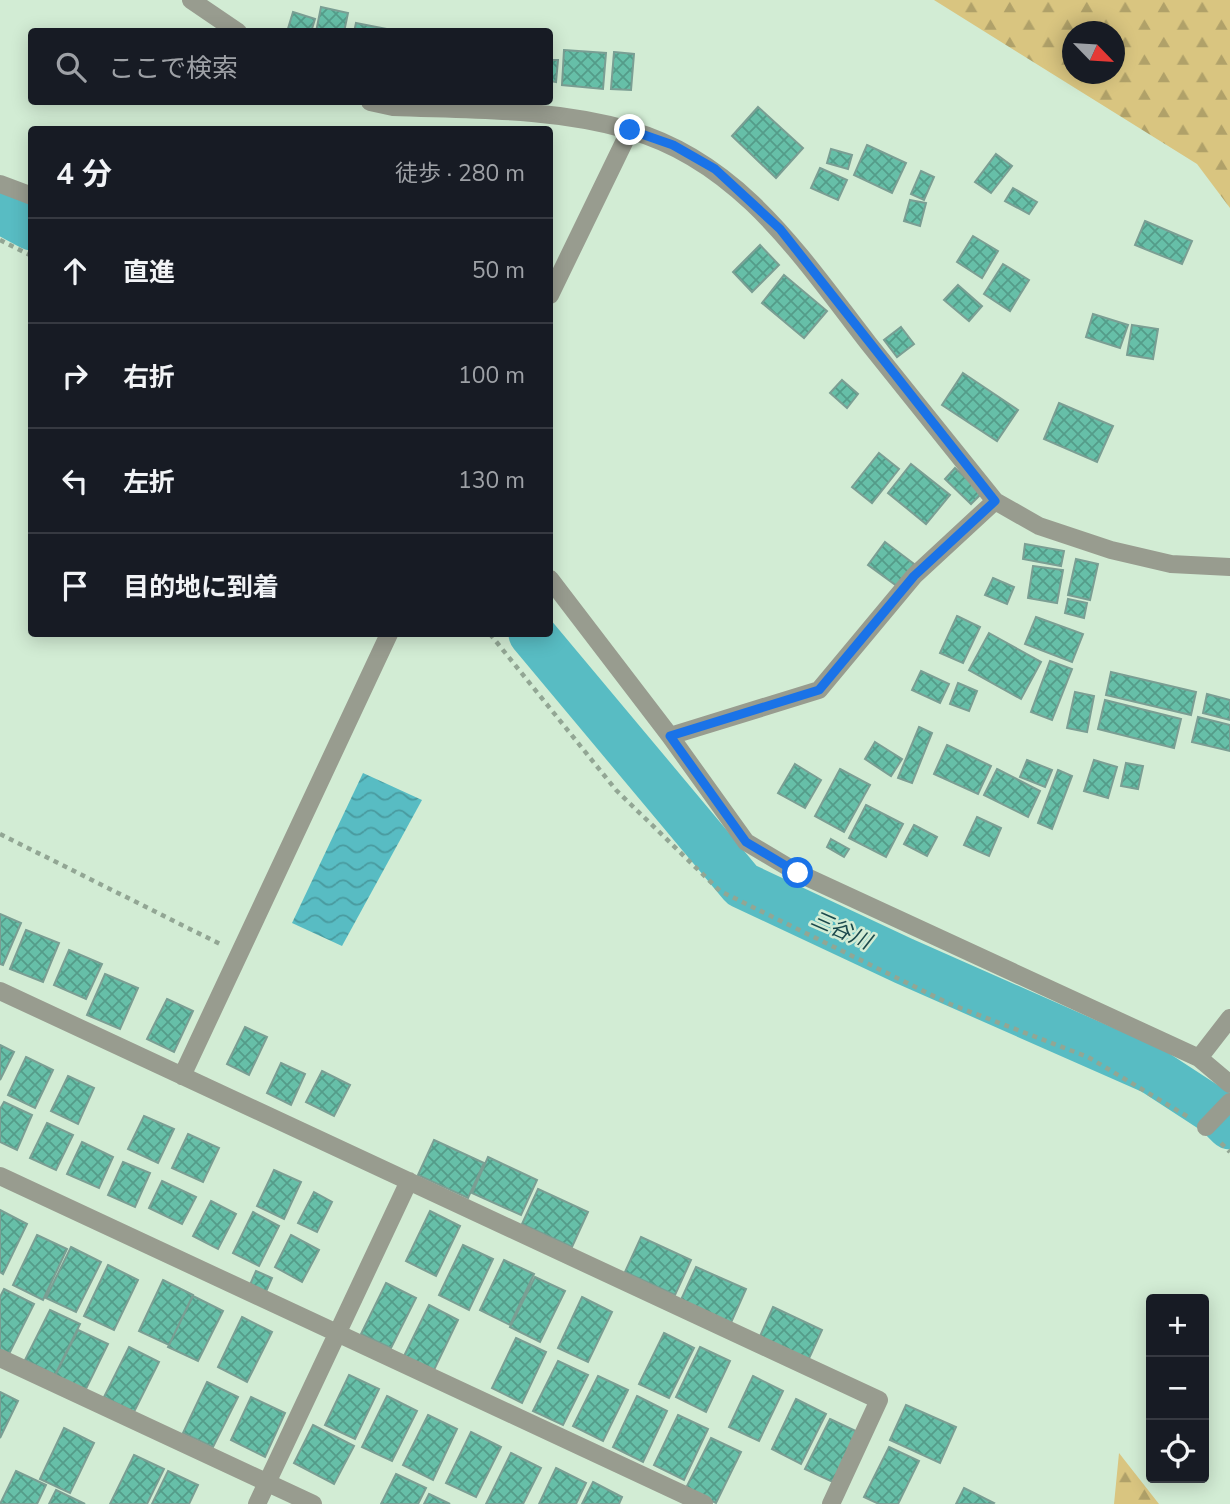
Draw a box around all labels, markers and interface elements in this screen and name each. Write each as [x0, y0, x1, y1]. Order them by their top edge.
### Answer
north arrow [1062, 21, 1125, 84]
search box [28, 28, 553, 105]
icon: search [52, 48, 90, 86]
text: ここで検索 [108, 51, 238, 86]
route end [614, 114, 645, 145]
text: 4 分 [56, 154, 112, 195]
text: 徒歩 · 280 m [395, 158, 525, 189]
icon: ahead [56, 252, 94, 290]
text: 直進 [123, 255, 175, 290]
text: 50 m [472, 255, 525, 286]
icon: right [56, 357, 94, 395]
text: 右折 [123, 360, 175, 395]
text: 100 m [458, 360, 525, 391]
icon: left [56, 462, 94, 500]
text: 左折 [123, 465, 175, 500]
text: 130 m [458, 465, 525, 496]
icon: arrive [56, 567, 94, 605]
text: 目的地に到着 [123, 570, 279, 605]
route start [782, 857, 813, 888]
water label: 三谷川 [807, 904, 877, 956]
map controls [1146, 1294, 1209, 1483]
button: + [1146, 1294, 1209, 1357]
button: − [1146, 1357, 1209, 1420]
button: locate [1146, 1420, 1209, 1483]

